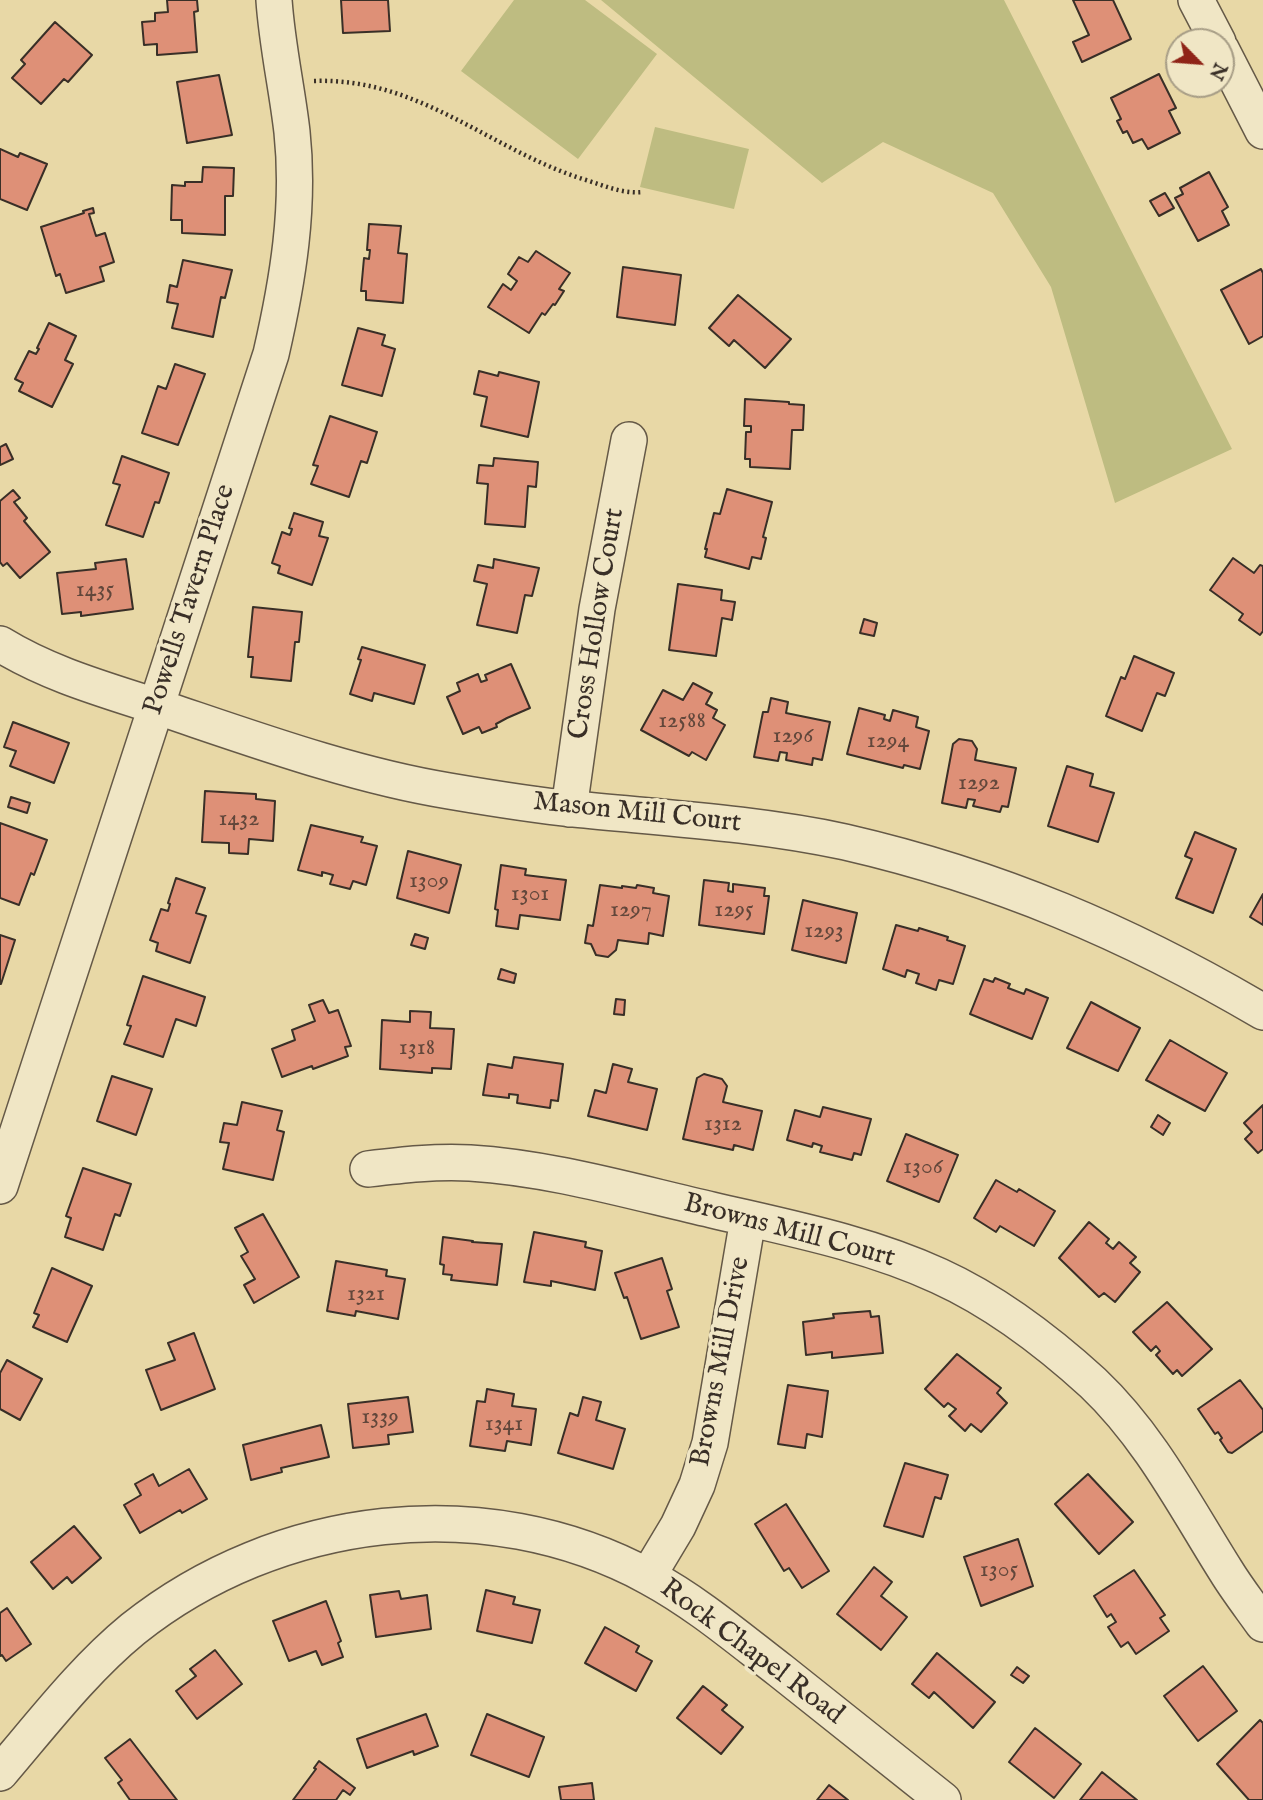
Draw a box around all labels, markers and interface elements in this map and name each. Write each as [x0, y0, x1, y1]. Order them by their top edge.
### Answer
north arrow [1165, 28, 1235, 98]
text: N [1203, 58, 1232, 84]
street label: Powells Tavern Place [138, 481, 244, 719]
street label: Cross Hollow Court [563, 506, 633, 742]
house number: 1435 [76, 577, 114, 605]
house number: 12588 [658, 708, 706, 736]
house number: 1296 [773, 723, 813, 751]
house number: 1294 [867, 728, 909, 756]
house number: 1292 [958, 770, 1000, 798]
street label: Mason Mill Court [531, 786, 743, 842]
house number: 1432 [219, 806, 259, 834]
house number: 1309 [409, 868, 449, 896]
house number: 1301 [511, 881, 549, 909]
house number: 1297 [610, 897, 652, 925]
house number: 1295 [714, 897, 754, 925]
house number: 1293 [804, 918, 844, 946]
house number: 1318 [399, 1035, 435, 1063]
house number: 1312 [704, 1111, 742, 1139]
house number: 1306 [903, 1154, 943, 1182]
street label: Browns Mill Court [680, 1188, 898, 1276]
street label: Browns Mill Drive [685, 1254, 759, 1470]
house number: 1321 [347, 1281, 385, 1309]
house number: 1339 [361, 1404, 399, 1432]
house number: 1341 [485, 1411, 523, 1439]
house number: 1305 [980, 1557, 1018, 1585]
street label: Rock Chapel Road [652, 1573, 850, 1733]

